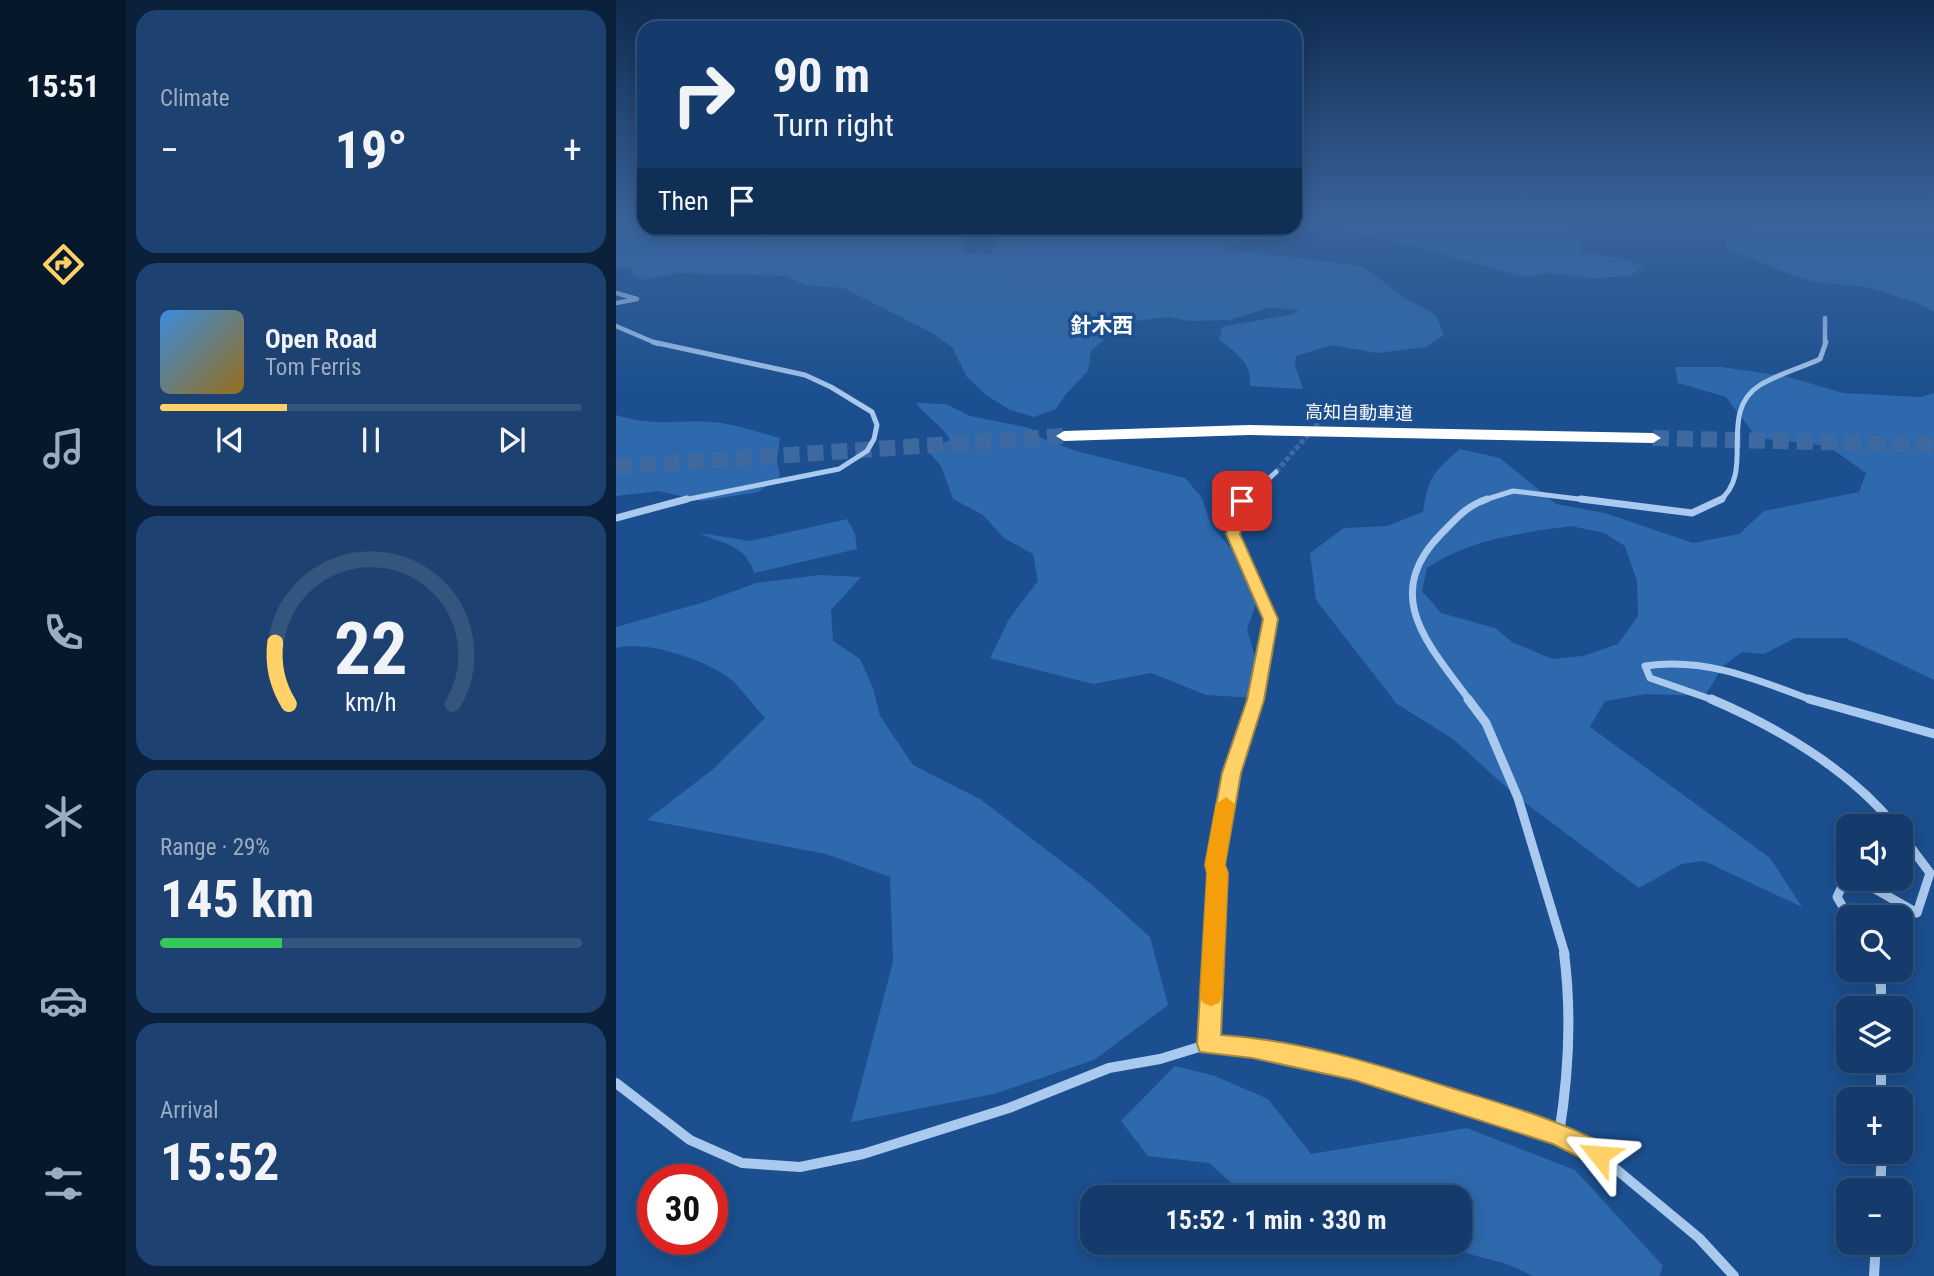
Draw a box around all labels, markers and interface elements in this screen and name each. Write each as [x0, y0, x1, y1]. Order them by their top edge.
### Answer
text: 90 m [773, 47, 870, 104]
icon: right [658, 49, 749, 140]
text: 15:51 [26, 67, 100, 105]
text: Climate [160, 85, 230, 112]
text: Turn right [773, 106, 894, 144]
text: 19° [335, 120, 407, 181]
text: − [160, 128, 179, 172]
text: + [563, 128, 582, 172]
icon: arrive [723, 182, 761, 220]
text: Then [658, 186, 709, 216]
icon: directions [39, 240, 88, 289]
district label: 針木西 [1071, 314, 1134, 338]
text: Open Road [265, 324, 377, 354]
text: Tom Ferris [265, 354, 361, 381]
street label: 高知自動車道 [1305, 401, 1413, 424]
icon: previous [211, 421, 249, 459]
icon: pause [352, 421, 390, 459]
icon: next [493, 421, 531, 459]
icon: music [39, 424, 88, 473]
pin [1212, 471, 1272, 531]
icon: arrive [1223, 482, 1261, 520]
text: 22 [334, 606, 408, 692]
icon: phone [39, 608, 88, 657]
text: km/h [345, 688, 397, 717]
icon: climate [39, 792, 88, 841]
map controls [1836, 814, 1913, 1255]
button: sound [1836, 814, 1913, 891]
text: Range · 29% [160, 834, 270, 861]
text: 145 km [160, 869, 314, 930]
button: search [1836, 905, 1913, 982]
icon: car [39, 976, 88, 1025]
button: layers [1836, 996, 1913, 1073]
button: + [1836, 1087, 1913, 1164]
text: Arrival [160, 1097, 219, 1124]
position arrow [1562, 1118, 1636, 1192]
text: 15:52 [160, 1132, 279, 1193]
icon: filters [39, 1159, 88, 1208]
speed limit sign: 30 [637, 1164, 728, 1255]
button: − [1836, 1178, 1913, 1255]
text: 15:52 · 1 min · 330 m [1166, 1205, 1386, 1235]

